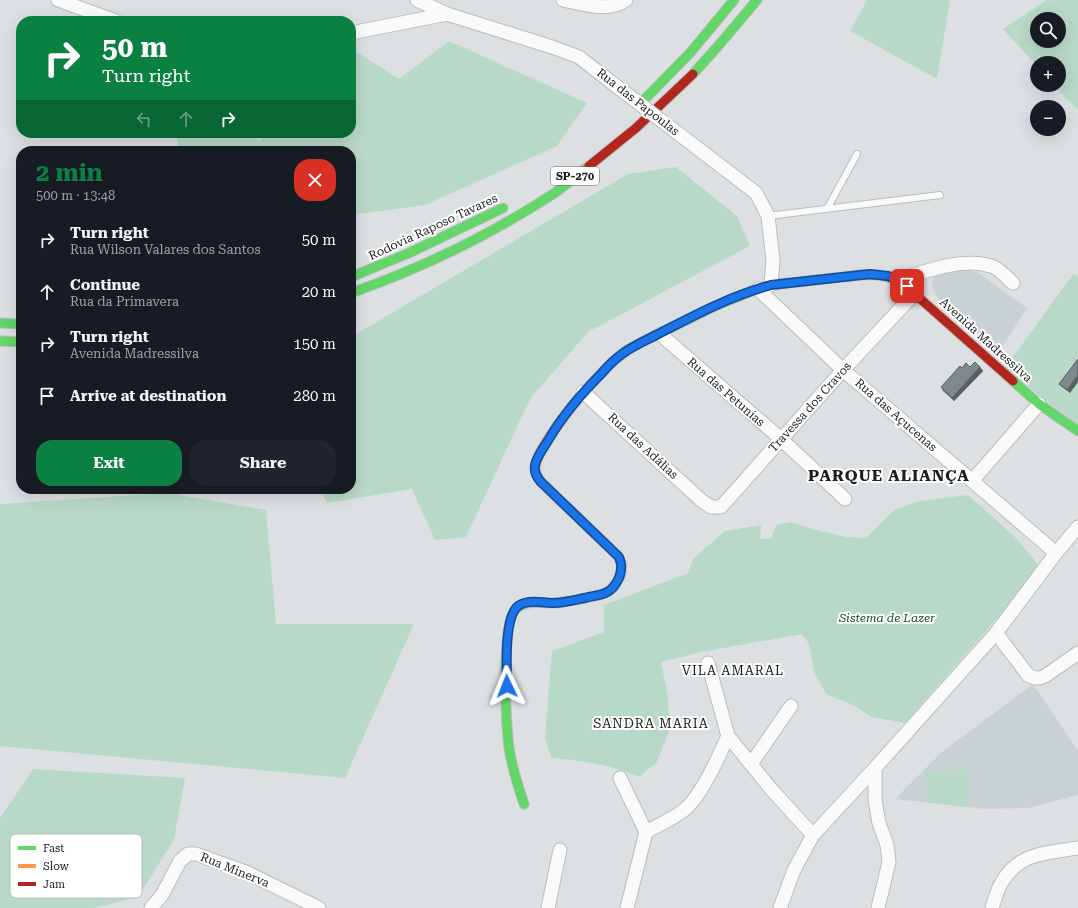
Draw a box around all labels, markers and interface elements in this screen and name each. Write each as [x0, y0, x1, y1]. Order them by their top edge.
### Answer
map controls [1030, 12, 1066, 136]
button: search [1030, 12, 1066, 48]
text: 50 m [102, 31, 167, 64]
icon: right [36, 32, 88, 84]
button: + [1030, 56, 1066, 92]
text: Turn right [102, 65, 190, 86]
street label: Rua das Papoulas [594, 66, 682, 139]
button: − [1030, 100, 1066, 136]
icon: left [133, 108, 155, 130]
icon: ahead [175, 108, 197, 130]
icon: right [217, 108, 239, 130]
text: 2 min [36, 159, 103, 187]
button: close [294, 159, 336, 201]
road number: SP-270 [551, 167, 599, 185]
text: 500 m · 13:48 [36, 188, 115, 203]
street label: Rodovia Raposo Tavares [366, 191, 500, 263]
text: Turn right [70, 224, 149, 242]
icon: right [36, 229, 58, 251]
text: 50 m [302, 231, 336, 249]
text: Rua Wilson Valares dos Santos [70, 242, 261, 257]
pin [890, 269, 924, 303]
icon: arrive [896, 275, 918, 297]
text: Continue [70, 276, 140, 294]
icon: ahead [36, 281, 58, 303]
text: 20 m [302, 283, 336, 301]
text: Rua da Primavera [70, 294, 179, 309]
street label: Avenida Madressilva [937, 295, 1035, 385]
text: Turn right [70, 328, 149, 346]
icon: right [36, 333, 58, 355]
text: 150 m [293, 335, 336, 353]
text: Avenida Madressilva [70, 346, 199, 361]
street label: Rua das Petunias [684, 355, 768, 430]
street label: Travessa dos Cravos [766, 359, 854, 455]
street label: Rua das Açucenas [852, 376, 940, 455]
icon: arrive [36, 385, 58, 407]
text: Arrive at destination [70, 387, 226, 405]
text: 280 m [293, 387, 336, 405]
street label: Rua das Adálias [605, 410, 681, 482]
button: Exit [36, 440, 182, 486]
button: Share [190, 440, 336, 486]
district label: PARQUE ALIANÇA [808, 466, 970, 485]
park label: Sistema de Lazer [838, 611, 935, 625]
district label: VILA AMARAL [682, 663, 784, 678]
position arrow [486, 665, 528, 707]
district label: SANDRA MARIA [593, 716, 709, 731]
legend [10, 834, 142, 898]
text: Fast [43, 842, 64, 855]
street label: Rua Minerva [198, 850, 272, 890]
text: Slow [43, 860, 70, 873]
text: Jam [43, 878, 65, 891]

